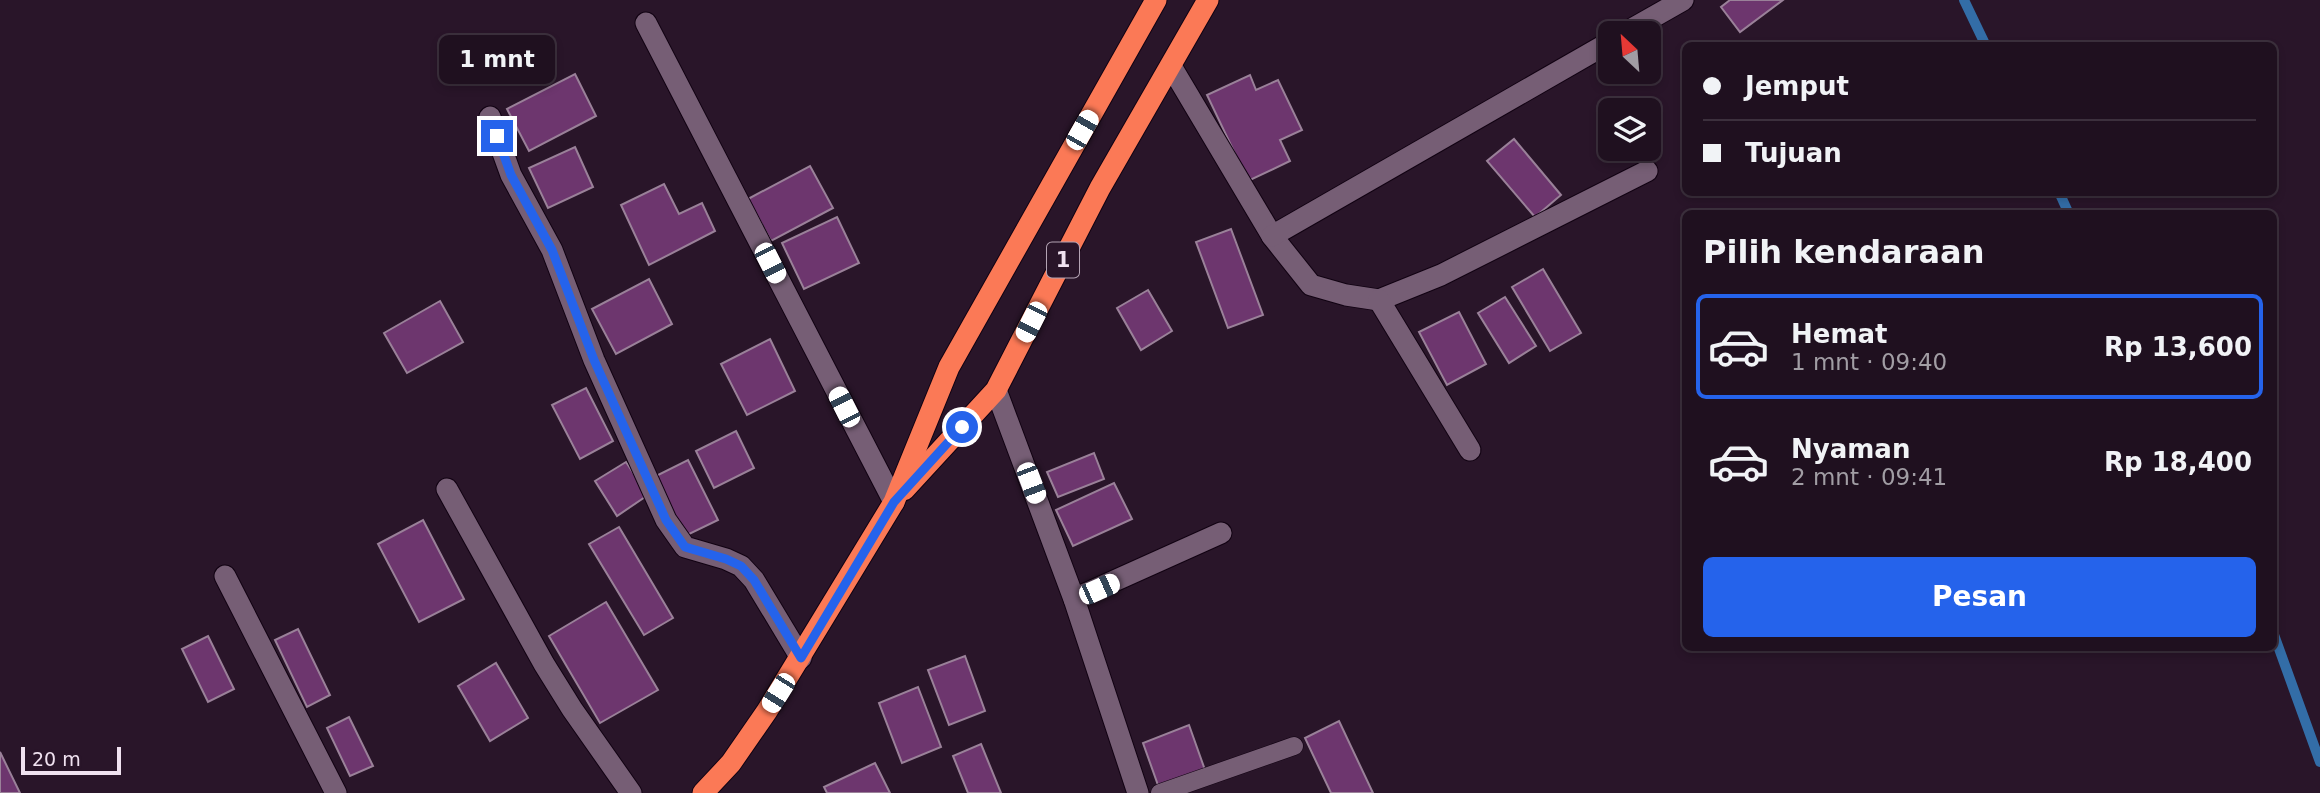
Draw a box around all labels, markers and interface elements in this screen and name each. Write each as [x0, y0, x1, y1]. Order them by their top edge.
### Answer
north arrow [1598, 21, 1661, 84]
map controls [1598, 21, 1661, 161]
callout: 1 mnt [439, 34, 555, 83]
text: 1 mnt [459, 46, 535, 72]
text: Jemput [1745, 71, 1849, 101]
button: layers [1598, 98, 1661, 161]
car [1063, 107, 1102, 153]
route end [481, 120, 513, 152]
text: Tujuan [1745, 138, 1842, 168]
text: Pilih kendaraan [1703, 233, 1984, 271]
car [752, 240, 789, 286]
road number: 1 [1047, 243, 1079, 278]
car [1013, 299, 1050, 345]
icon: car [1707, 315, 1770, 378]
text: Hemat [1791, 319, 1887, 349]
text: Rp 13,600 [2104, 332, 2252, 362]
text: 1 mnt · 09:40 [1791, 349, 1947, 375]
car [826, 384, 863, 430]
route start [946, 411, 978, 443]
icon: car [1707, 430, 1770, 493]
text: Nyaman [1791, 434, 1910, 464]
text: Rp 18,400 [2104, 447, 2252, 477]
car [1014, 460, 1049, 506]
text: 2 mnt · 09:41 [1791, 464, 1947, 490]
button: Pesan [1703, 557, 2256, 637]
car [1076, 571, 1123, 607]
car [758, 670, 799, 716]
scale bar [21, 744, 121, 776]
text: 20 m [32, 748, 81, 770]

